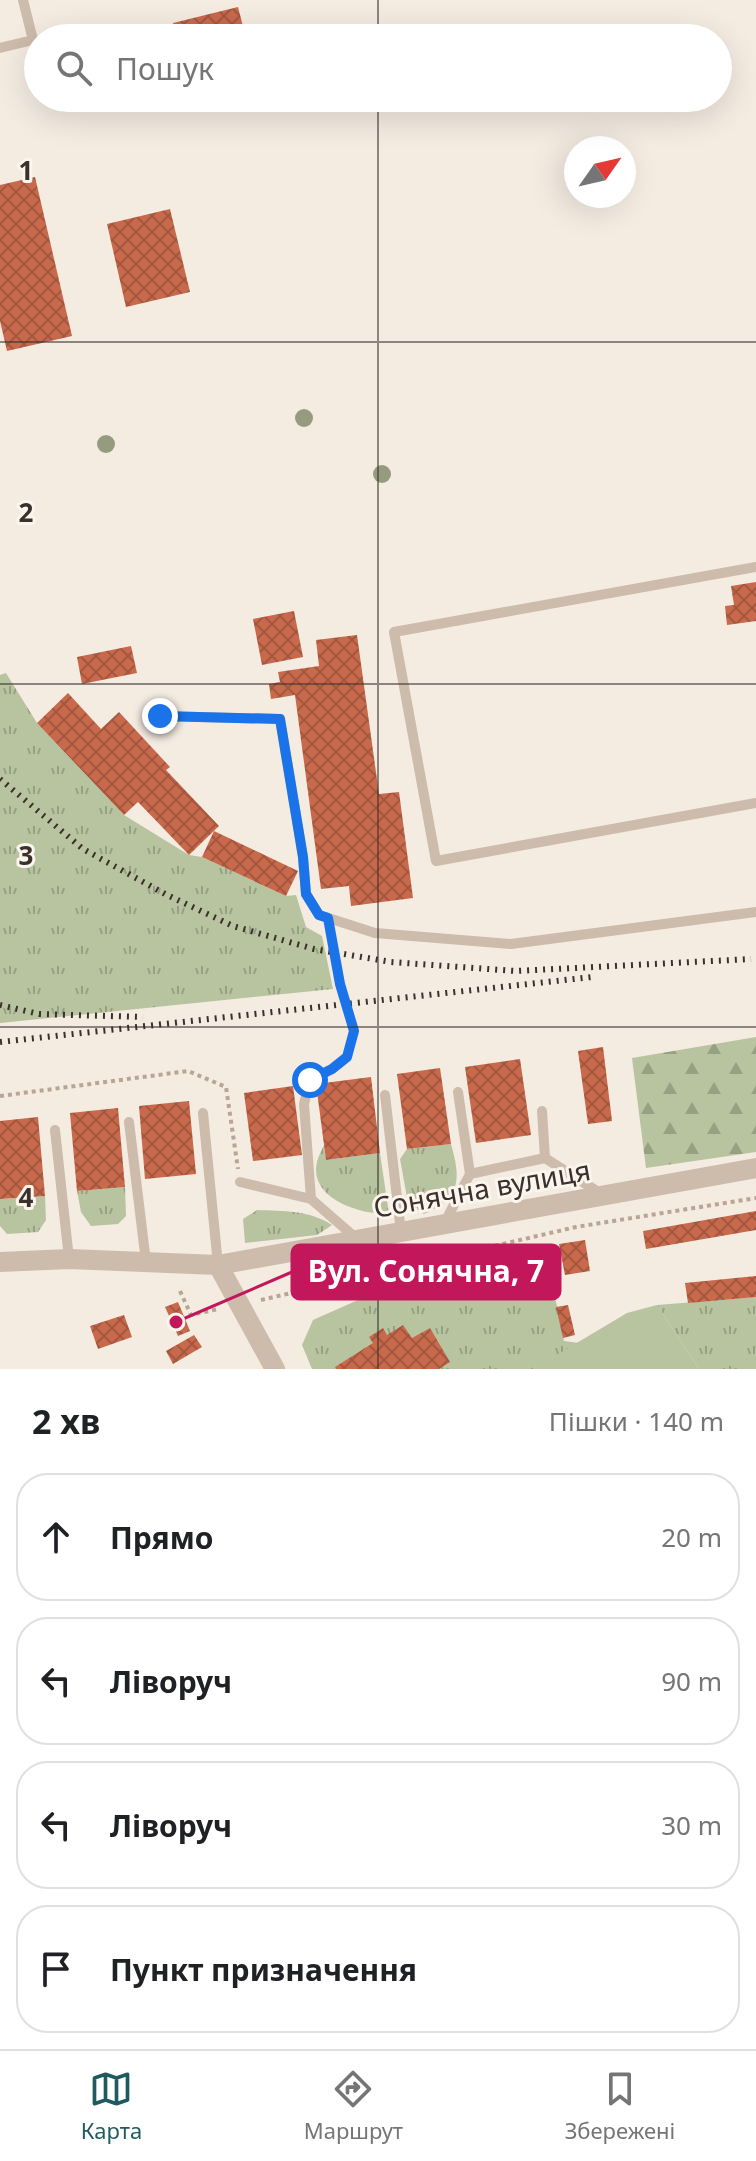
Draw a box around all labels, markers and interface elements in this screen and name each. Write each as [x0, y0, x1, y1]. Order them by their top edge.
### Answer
search box [24, 24, 732, 112]
icon: search [52, 46, 96, 90]
text: Пошук [116, 48, 214, 89]
north arrow [564, 136, 636, 208]
text: 1 [19, 152, 33, 188]
text: 2 [19, 494, 34, 530]
route end [142, 698, 178, 734]
text: 3 [19, 837, 33, 873]
route start [292, 1062, 328, 1098]
street label: Сонячна вулиця [370, 1150, 593, 1226]
text: 4 [19, 1179, 34, 1215]
callout: Вул. Сонячна, 7 [292, 1245, 560, 1299]
text: Вул. Сонячна, 7 [308, 1250, 544, 1291]
text: 2 хв [32, 1398, 100, 1444]
text: Пішки · 140 m [549, 1403, 724, 1439]
icon: ahead [34, 1515, 78, 1559]
text: Прямо [110, 1517, 214, 1558]
text: 20 m [661, 1519, 722, 1555]
icon: left [34, 1659, 78, 1703]
text: Ліворуч [110, 1661, 232, 1702]
text: 90 m [661, 1663, 722, 1699]
icon: left [34, 1803, 78, 1847]
text: Ліворуч [110, 1805, 232, 1846]
text: 30 m [661, 1807, 722, 1843]
icon: arrive [34, 1947, 78, 1991]
text: Пункт призначення [110, 1949, 417, 1990]
tab: Карта [81, 2067, 142, 2145]
tab: Маршрут [304, 2067, 403, 2145]
tab: Збережені [565, 2067, 675, 2145]

